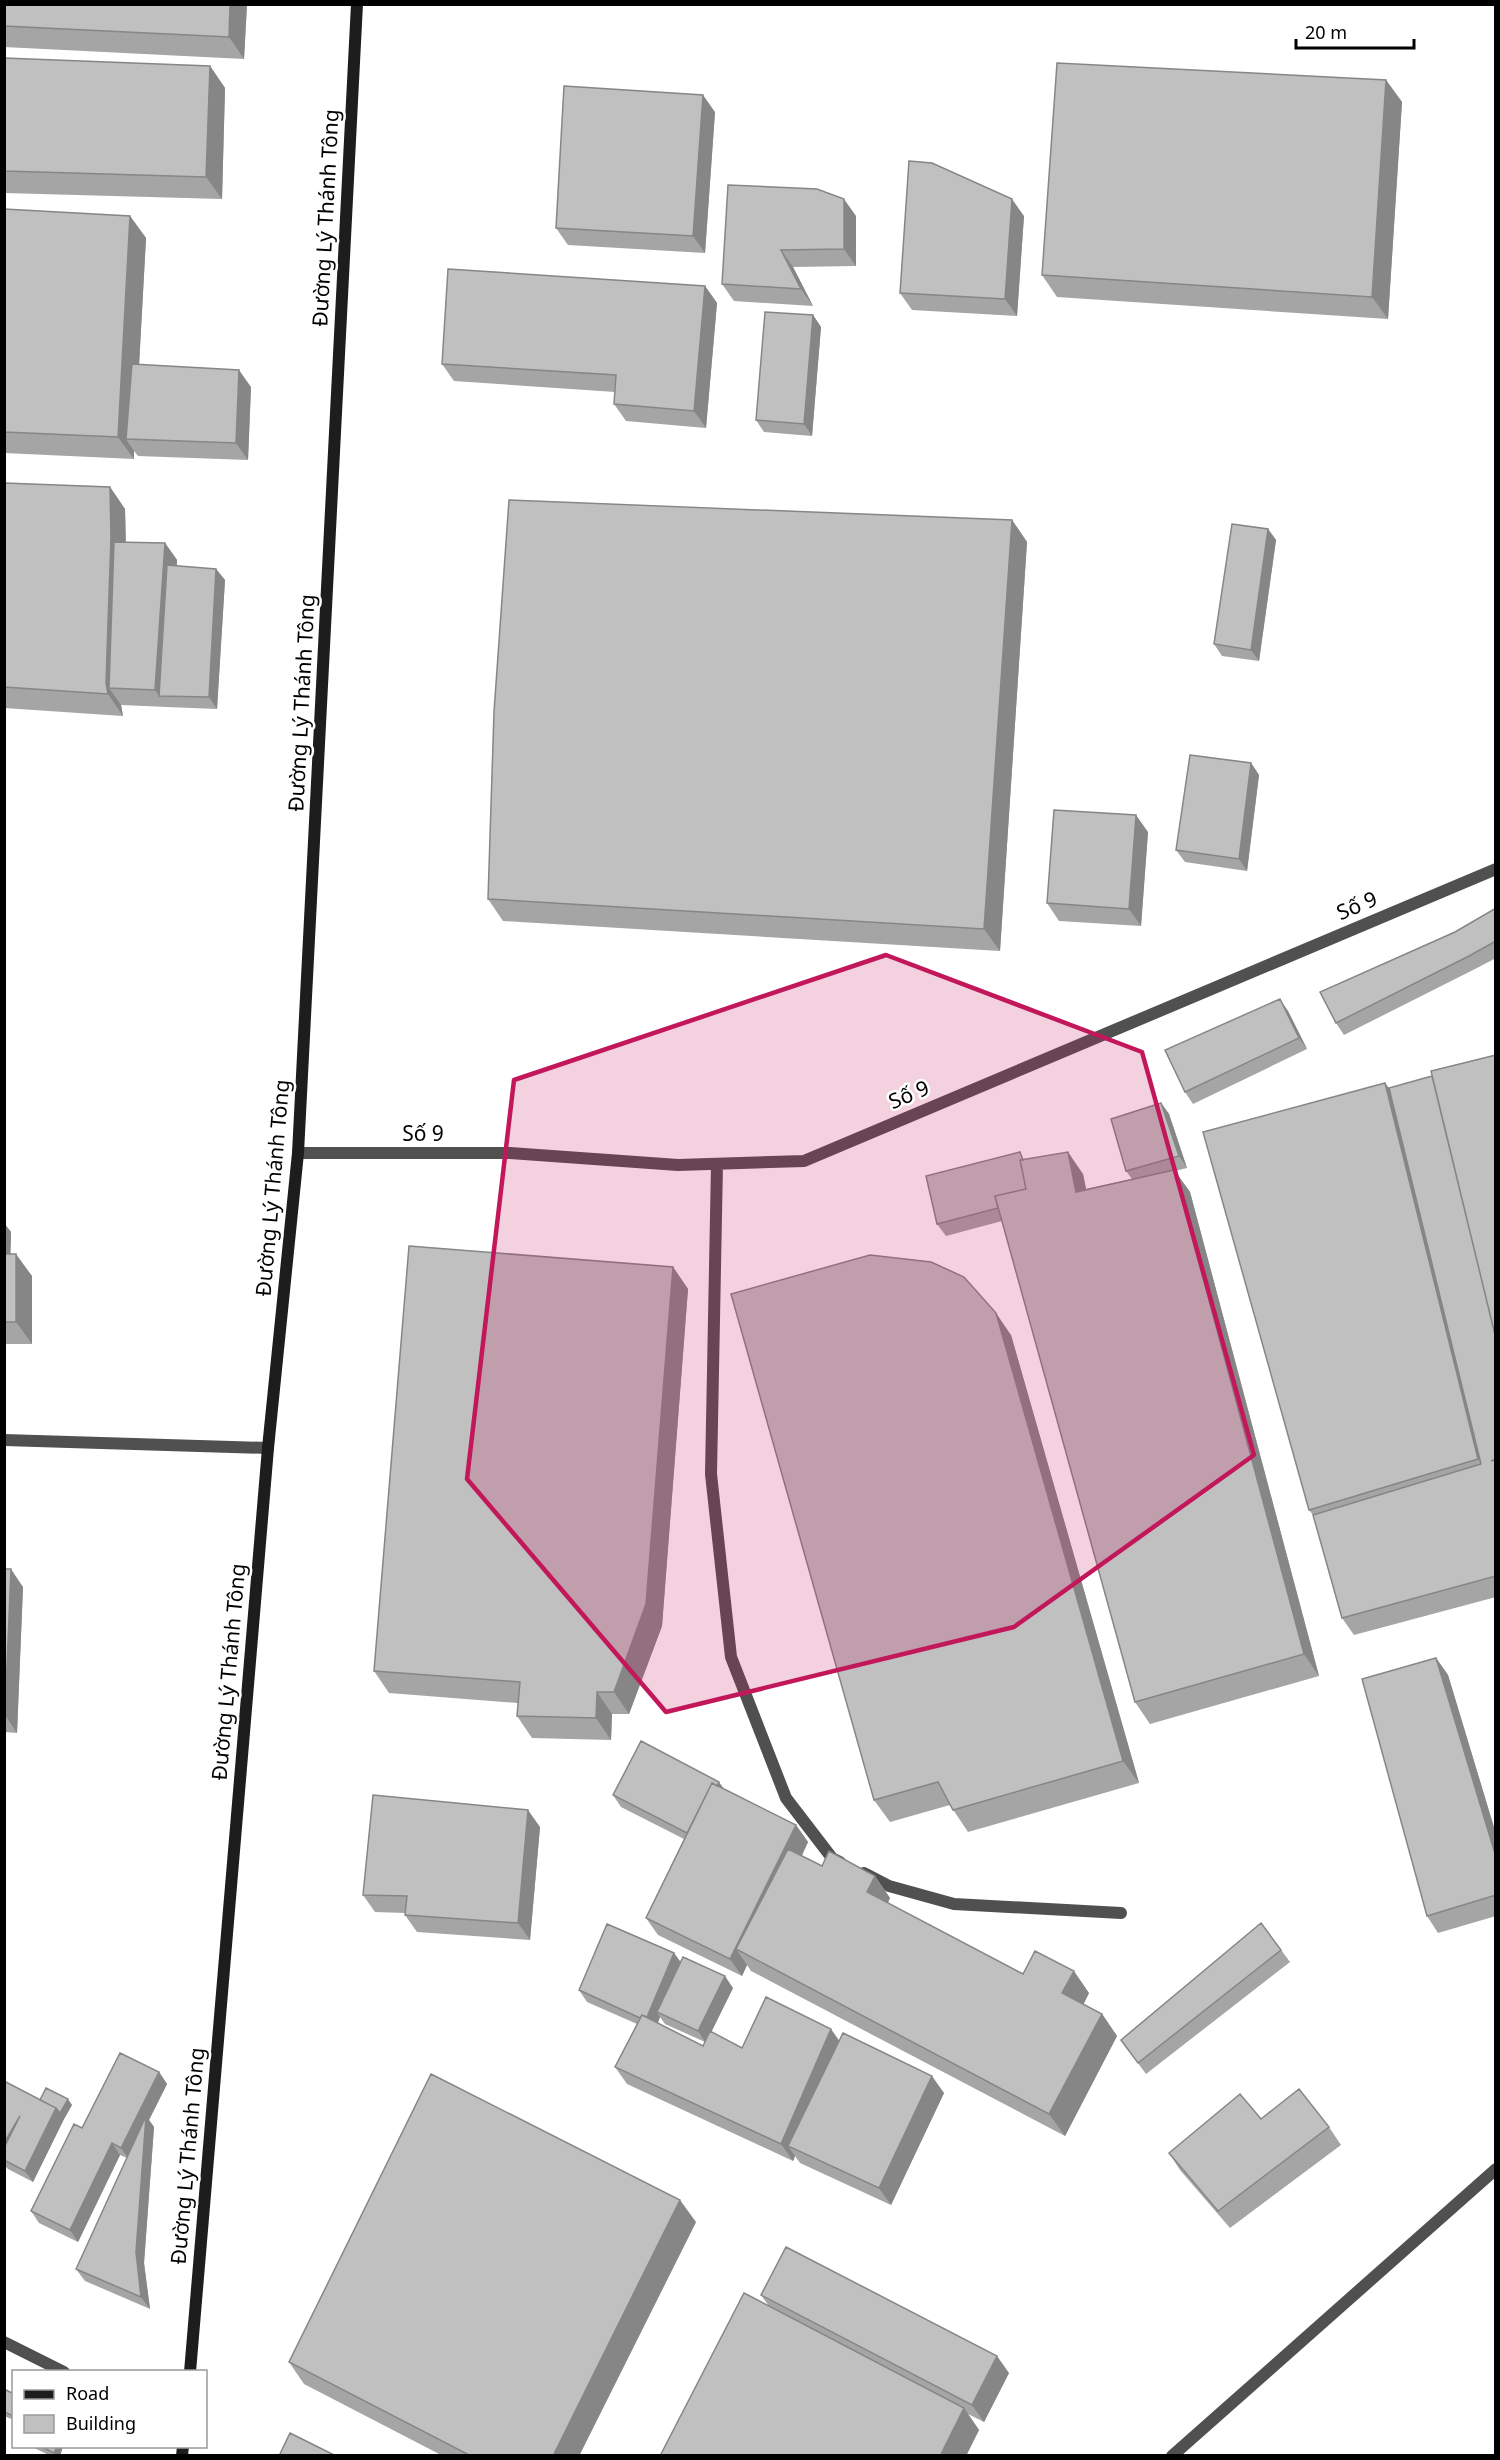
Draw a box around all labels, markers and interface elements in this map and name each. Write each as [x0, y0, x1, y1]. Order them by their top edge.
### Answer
scale bar [1296, 12, 1414, 50]
text: 20 m [1305, 20, 1347, 44]
street label: Đường Lý Thánh Tông [305, 109, 345, 327]
street label: Đường Lý Thánh Tông [281, 594, 321, 812]
street label: Số 9 [1332, 884, 1381, 926]
street label: Số 9 [884, 1073, 933, 1115]
street label: Đường Lý Thánh Tông [249, 1078, 295, 1298]
street label: Số 9 [402, 1119, 444, 1147]
street label: Đường Lý Thánh Tông [205, 1562, 251, 1782]
street label: Đường Lý Thánh Tông [164, 2046, 210, 2266]
legend [12, 2370, 207, 2448]
text: Road [66, 2381, 109, 2405]
text: Building [66, 2411, 136, 2435]

